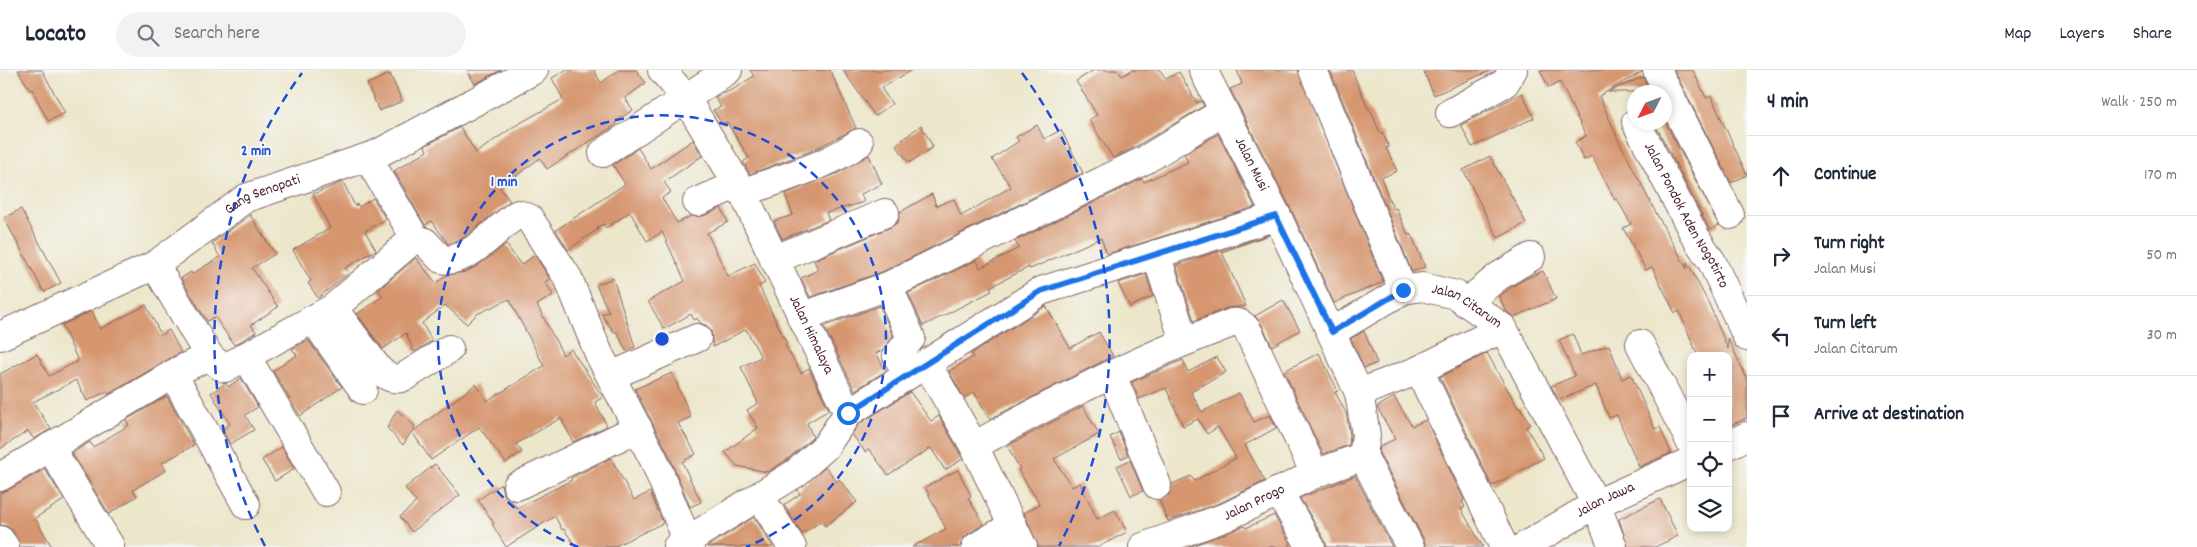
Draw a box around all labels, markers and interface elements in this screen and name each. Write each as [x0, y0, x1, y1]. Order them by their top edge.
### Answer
search box [116, 12, 466, 57]
text: Locato [25, 18, 86, 52]
icon: search [134, 21, 162, 49]
text: Search here [174, 21, 260, 48]
text: Map [2004, 22, 2031, 47]
text: Layers [2059, 22, 2105, 47]
text: Share [2133, 22, 2172, 47]
north arrow [1627, 85, 1672, 130]
text: 4 min [1767, 88, 1809, 118]
text: Walk · 250 m [2101, 91, 2177, 114]
street label: Jalan Musi [1228, 134, 1274, 196]
street label: Jalan Pondok Aden Nogotirto [1637, 139, 1734, 292]
text: 2 min [241, 141, 271, 163]
icon: ahead [1767, 162, 1795, 190]
text: Continue [1814, 162, 1876, 189]
text: 170 m [2144, 164, 2177, 187]
street label: Gang Senopati [220, 169, 304, 221]
text: 1 min [491, 172, 517, 194]
text: Turn right [1814, 231, 1885, 258]
icon: right [1767, 242, 1795, 270]
text: 50 m [2146, 244, 2177, 267]
text: Jalan Musi [1814, 258, 1876, 281]
route end [1392, 279, 1415, 302]
street label: Jalan Citarum [1429, 279, 1506, 335]
street label: Jalan Himalaya [783, 292, 839, 379]
text: Turn left [1814, 311, 1877, 338]
icon: left [1767, 322, 1795, 350]
text: 30 m [2147, 324, 2177, 347]
centre of rings [653, 330, 671, 348]
text: Jalan Citarum [1814, 338, 1898, 361]
map controls [1687, 352, 1732, 532]
button: + [1687, 352, 1732, 397]
button: − [1687, 397, 1732, 442]
route start [837, 402, 860, 425]
icon: arrive [1767, 402, 1795, 430]
text: Arrive at destination [1814, 402, 1964, 429]
button: locate [1687, 442, 1732, 487]
street label: Jalan Jawa [1572, 476, 1639, 524]
street label: Jalan Progo [1220, 479, 1289, 527]
button: layers [1687, 487, 1732, 532]

